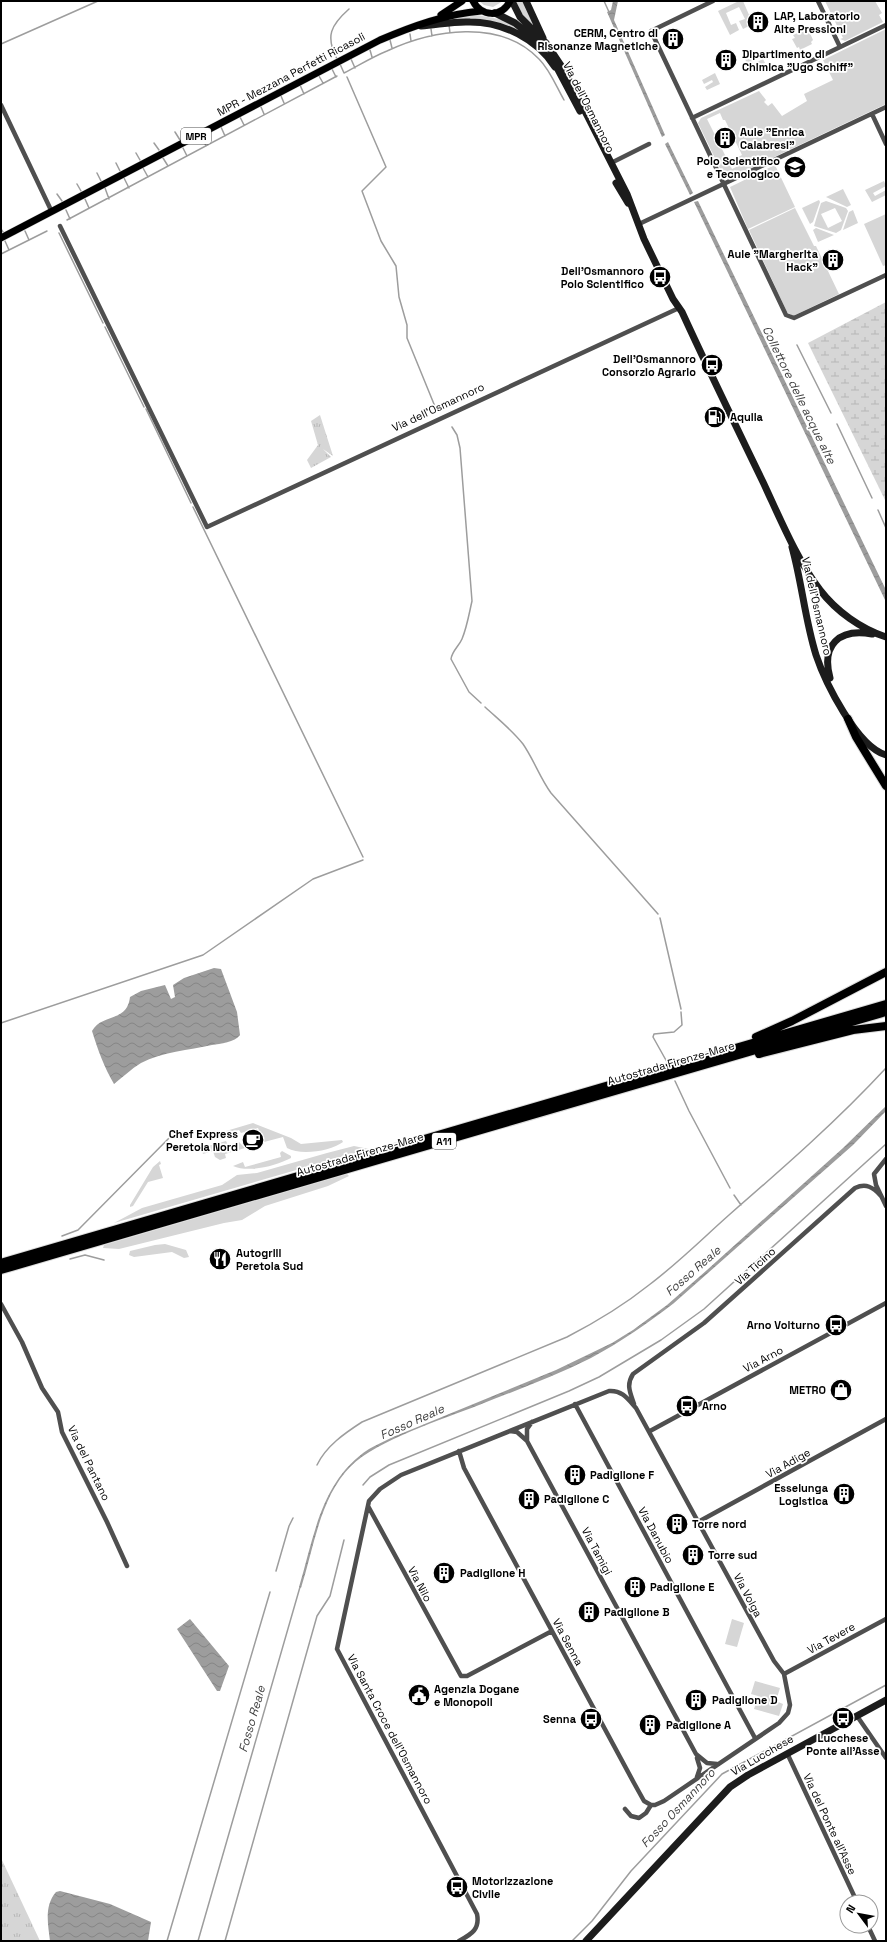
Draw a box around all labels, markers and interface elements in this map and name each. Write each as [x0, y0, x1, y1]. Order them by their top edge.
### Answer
building icon: LAP, Laboratorio Alte Pressioni [745, 9, 771, 35]
place label: LAP, Laboratorio Alte Pressioni [774, 9, 860, 36]
place label: CERM, Centro di Risonanze Magnetiche [538, 26, 658, 53]
building icon: CERM, Centro di Risonanze Magnetiche [660, 26, 686, 52]
street label: MPR - Mezzana Perfetti Ricasoli [215, 29, 368, 119]
building icon: Dipartimento di Chimica "Ugo Schiff" [713, 47, 739, 73]
place label: Dipartimento di Chimica "Ugo Schiff" [742, 47, 854, 74]
street label: Via dell'Osmannoro [560, 59, 618, 155]
building icon: Aule "Enrica Calabresi" [712, 125, 738, 151]
place label: Aule "Enrica Calabresi" [740, 125, 805, 152]
road number: MPR [181, 128, 211, 144]
place label: Polo Scientifico e Tecnologico [697, 154, 780, 181]
school or university icon: Polo Scientifico e Tecnologico [782, 154, 808, 180]
place label: Aule "Margherita Hack" [728, 247, 819, 274]
building icon: Aule "Margherita Hack" [820, 247, 846, 273]
place label: Dell'Osmannoro Polo Scientifico [561, 264, 644, 291]
bus stop icon: Dell'Osmannoro Polo Scientifico [647, 264, 673, 290]
water label: Collettore delle acque alte [759, 323, 840, 467]
place label: Dell'Osmannoro Consorzio Agrario [602, 352, 696, 379]
bus stop icon: Dell'Osmannoro Consorzio Agrario [699, 352, 725, 378]
street label: Via dell'Osmannoro [390, 379, 487, 435]
fuel station icon: Aquila [702, 404, 728, 430]
place label: Aquila [730, 410, 764, 424]
street label: Via dell'Osmannoro [799, 556, 835, 657]
street label: Autostrada Firenze-Mare [606, 1038, 736, 1088]
place label: Chef Express Peretola Nord [166, 1127, 238, 1154]
cafe icon: Chef Express Peretola Nord [240, 1127, 266, 1153]
street label: Autostrada Firenze-Mare [295, 1129, 425, 1179]
road number: A11 [432, 1133, 456, 1149]
water label: Fosso Reale [662, 1242, 725, 1300]
street label: Via Ticino [732, 1244, 779, 1288]
restaurant icon: Autogrill Peretola Sud [207, 1246, 233, 1272]
place label: Autogrill Peretola Sud [236, 1246, 303, 1273]
bus stop icon: Arno Volturno [823, 1312, 849, 1338]
place label: Arno Volturno [747, 1318, 820, 1332]
street label: Via Arno [741, 1343, 785, 1375]
shop icon: METRO [828, 1377, 854, 1403]
place label: METRO [789, 1383, 826, 1397]
bus stop icon: Arno [674, 1393, 700, 1419]
place label: Arno [702, 1399, 727, 1413]
water label: Fosso Reale [377, 1400, 447, 1443]
street label: Via del Pantano [65, 1423, 113, 1503]
street label: Via Adige [763, 1445, 813, 1481]
building icon: Padiglione F [562, 1462, 588, 1488]
place label: Padiglione F [590, 1468, 654, 1482]
place label: Esselunga Logistica [774, 1481, 829, 1508]
building icon: Esselunga Logistica [831, 1481, 857, 1507]
building icon: Padiglione C [516, 1486, 542, 1512]
place label: Padiglione C [544, 1492, 609, 1506]
street label: Via Danubio [635, 1504, 677, 1566]
building icon: Torre nord [664, 1511, 690, 1537]
place label: Torre nord [692, 1517, 747, 1531]
street label: Via Tamigi [579, 1525, 616, 1578]
building icon: Torre sud [680, 1542, 706, 1568]
place label: Torre sud [708, 1548, 757, 1562]
building icon: Padiglione H [431, 1560, 457, 1586]
street label: Via Nilo [405, 1564, 435, 1604]
place label: Padiglione H [460, 1566, 525, 1580]
street label: Via Volga [731, 1571, 766, 1620]
building icon: Padiglione E [622, 1574, 648, 1600]
place label: Padiglione E [650, 1580, 714, 1594]
building icon: Padiglione B [576, 1599, 602, 1625]
place label: Padiglione B [604, 1605, 670, 1619]
street label: Via Senna [550, 1616, 587, 1669]
street label: Via Tevere [805, 1619, 857, 1657]
street label: Via Santa Croce dell'Osmannoro [344, 1652, 436, 1807]
public building icon: Agenzia Dogane e Monopoli [406, 1682, 432, 1708]
place label: Agenzia Dogane e Monopoli [434, 1682, 519, 1709]
water label: Fosso Reale [235, 1683, 269, 1754]
building icon: Padiglione D [683, 1687, 709, 1713]
place label: Padiglione D [712, 1693, 778, 1707]
bus stop icon: Lucchese Ponte all'Asse [830, 1705, 856, 1731]
bus stop icon: Senna [578, 1706, 604, 1732]
place label: Senna [543, 1712, 577, 1726]
building icon: Padiglione A [637, 1712, 663, 1738]
place label: Padiglione A [666, 1718, 731, 1732]
street label: Via Lucchese [728, 1731, 796, 1779]
place label: Lucchese Ponte all'Asse [806, 1731, 880, 1758]
water label: Fosso Osmannoro [637, 1765, 719, 1851]
street label: Via del Ponte all'Asse [800, 1771, 860, 1877]
bus stop icon: Motorizzazione Civile [444, 1874, 470, 1900]
place label: Motorizzazione Civile [472, 1874, 553, 1901]
north arrow [839, 1894, 879, 1934]
text: N [843, 1902, 858, 1916]

